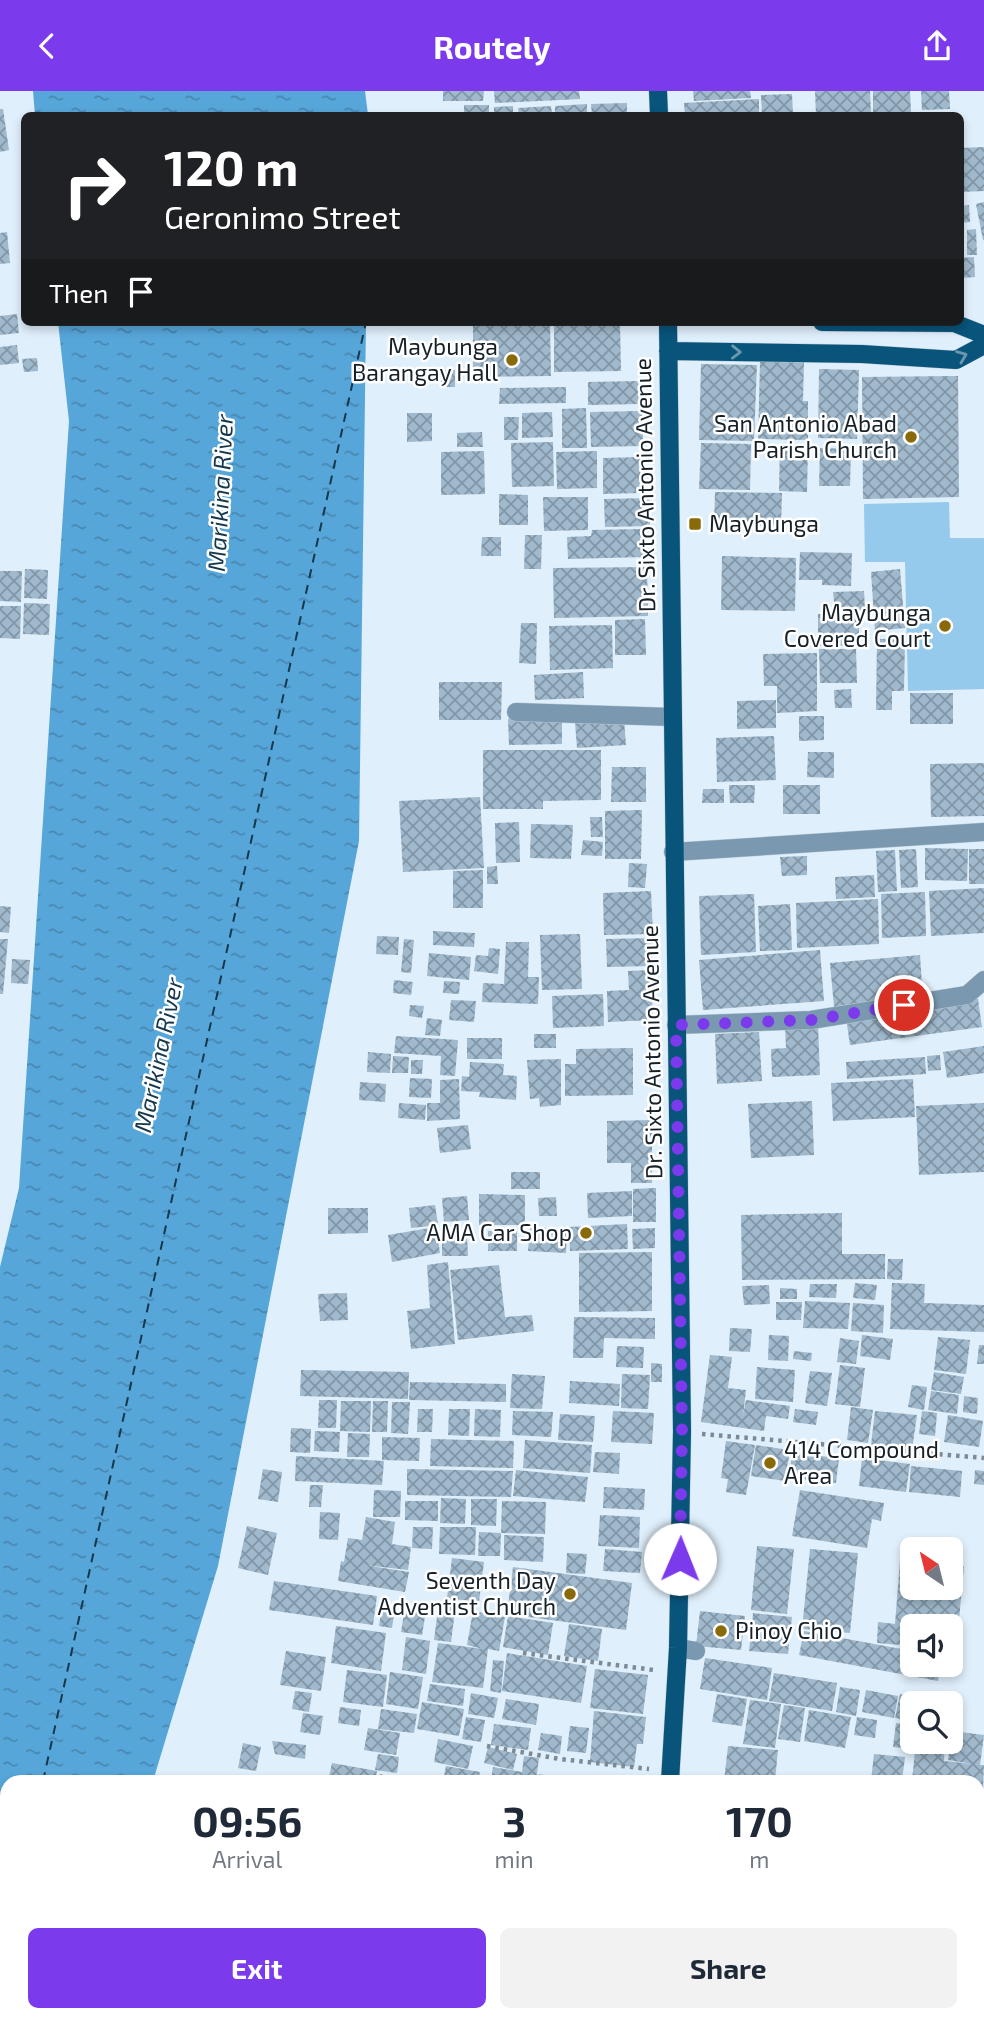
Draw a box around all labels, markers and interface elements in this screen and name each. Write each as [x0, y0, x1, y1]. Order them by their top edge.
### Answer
icon: back [28, 27, 66, 65]
text: Routely [433, 27, 551, 65]
icon: share [918, 27, 956, 65]
text: 120 m [164, 137, 298, 196]
icon: right [49, 140, 140, 231]
text: Geronimo Street [164, 197, 401, 235]
icon: arrive [122, 273, 160, 311]
text: Then [49, 277, 108, 308]
place label: Maybunga Barangay Hall [352, 332, 498, 386]
one-way arrow [731, 344, 742, 360]
one-way arrow [956, 350, 968, 364]
marker: Maybunga Barangay Hall [504, 352, 520, 368]
street label: Dr. Sixto Antonio Avenue [628, 358, 660, 612]
place label: San Antonio Abad Parish Church [714, 409, 897, 463]
water label: Marikina River [201, 413, 238, 572]
marker: San Antonio Abad Parish Church [903, 429, 919, 445]
place label: Maybunga [709, 509, 819, 537]
marker: Maybunga [687, 516, 703, 532]
place label: Maybunga Covered Court [784, 598, 931, 652]
marker: Maybunga Covered Court [937, 618, 953, 634]
street label: Dr. Sixto Antonio Avenue [635, 925, 667, 1179]
water label: Marikina River [127, 974, 188, 1135]
pin [874, 975, 934, 1035]
icon: arrive [885, 986, 923, 1024]
place label: AMA Car Shop [426, 1218, 572, 1246]
marker: AMA Car Shop [578, 1225, 594, 1241]
place label: 414 Compound Area [784, 1435, 939, 1489]
marker: 414 Compound Area [762, 1455, 778, 1471]
position arrow [643, 1522, 717, 1596]
north arrow [900, 1537, 962, 1599]
map controls [900, 1537, 963, 1754]
place label: Seventh Day Adventist Church [378, 1566, 556, 1620]
marker: Seventh Day Adventist Church [562, 1586, 578, 1602]
button: sound [900, 1614, 963, 1677]
place label: Pinoy Chio [735, 1616, 843, 1644]
marker: Pinoy Chio [713, 1623, 729, 1639]
button: search [900, 1691, 963, 1754]
text: 09:56 [192, 1795, 302, 1845]
text: 3 [502, 1795, 526, 1845]
text: 170 [726, 1795, 793, 1845]
text: Arrival [212, 1845, 282, 1873]
text: min [494, 1845, 534, 1873]
text: m [749, 1845, 769, 1873]
button: Exit [28, 1928, 486, 2008]
button: Share [500, 1928, 957, 2008]

